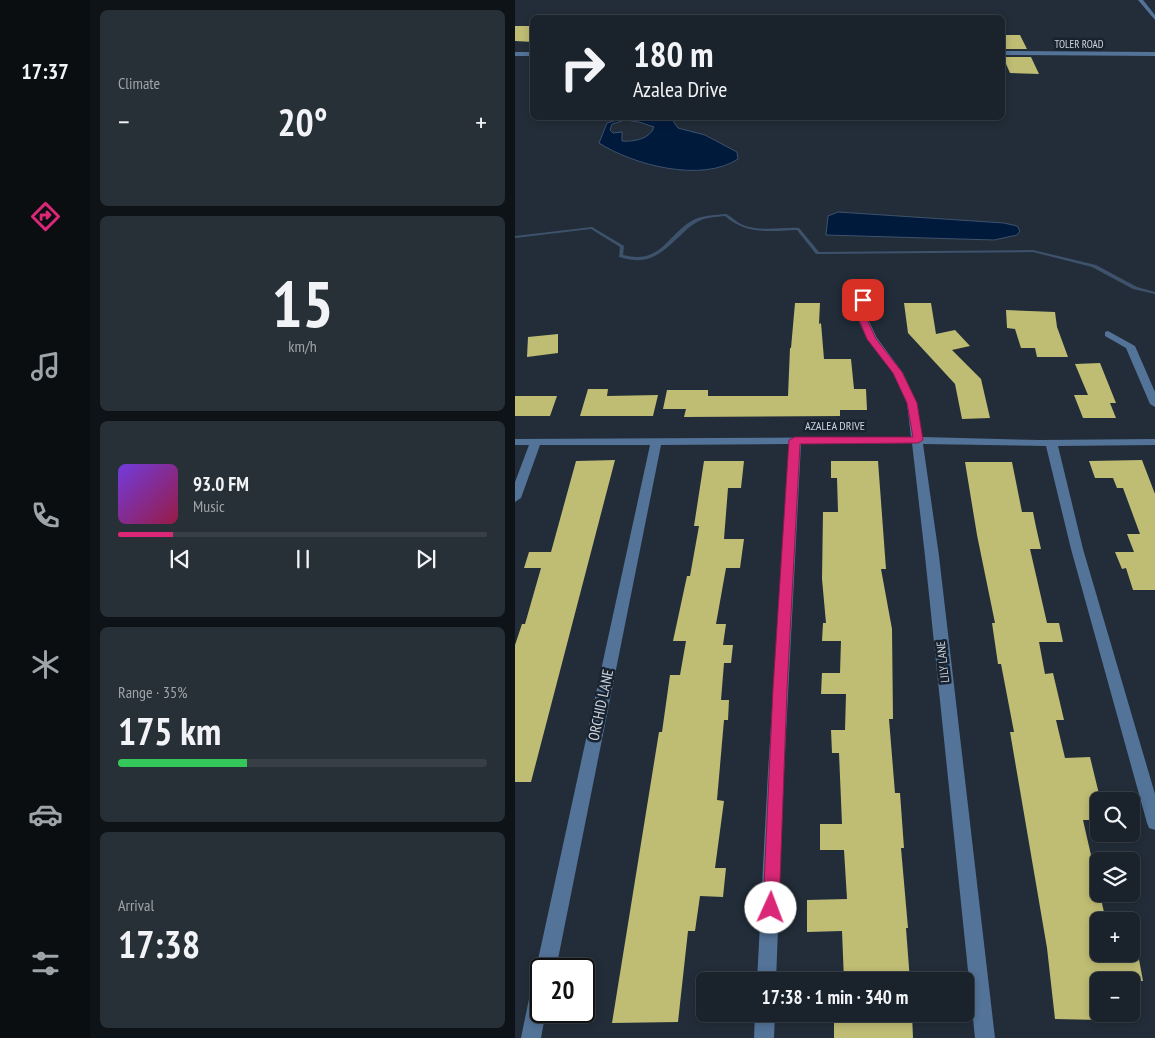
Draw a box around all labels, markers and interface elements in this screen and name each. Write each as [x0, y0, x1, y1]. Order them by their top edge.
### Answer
text: 180 m [633, 31, 714, 77]
icon: right [550, 35, 615, 100]
street label: TOLER ROAD [1054, 37, 1104, 51]
text: 17:37 [21, 57, 69, 85]
text: Climate [118, 73, 160, 93]
text: Azalea Drive [633, 75, 727, 103]
text: 20° [277, 97, 328, 146]
text: − [118, 103, 130, 140]
text: + [475, 103, 487, 140]
icon: directions [28, 199, 63, 234]
text: 15 [271, 261, 334, 345]
pin [842, 279, 884, 321]
icon: arrive [849, 286, 877, 314]
text: km/h [288, 336, 317, 356]
icon: music [28, 349, 63, 384]
street label: AZALEA DRIVE [805, 418, 865, 433]
text: 93.0 FM [193, 472, 249, 496]
text: Music [193, 496, 225, 516]
icon: phone [28, 498, 63, 533]
icon: previous [166, 545, 194, 573]
icon: pause [289, 545, 317, 573]
icon: next [412, 545, 440, 573]
street label: LILY LANE [933, 640, 952, 684]
icon: climate [28, 647, 63, 682]
street label: ORCHID LANE [584, 668, 617, 742]
text: Range · 35% [118, 682, 187, 702]
text: 175 km [118, 706, 221, 755]
map controls [1090, 792, 1140, 1022]
button: search [1090, 792, 1140, 842]
icon: car [28, 797, 63, 832]
button: layers [1090, 852, 1140, 902]
position arrow [744, 881, 796, 933]
text: Arrival [118, 895, 154, 915]
button: + [1090, 912, 1140, 962]
text: 17:38 [118, 919, 200, 968]
icon: filters [28, 946, 63, 981]
speed limit sign: 20 [530, 958, 595, 1023]
button: − [1090, 972, 1140, 1022]
text: 17:38 · 1 min · 340 m [762, 985, 908, 1009]

